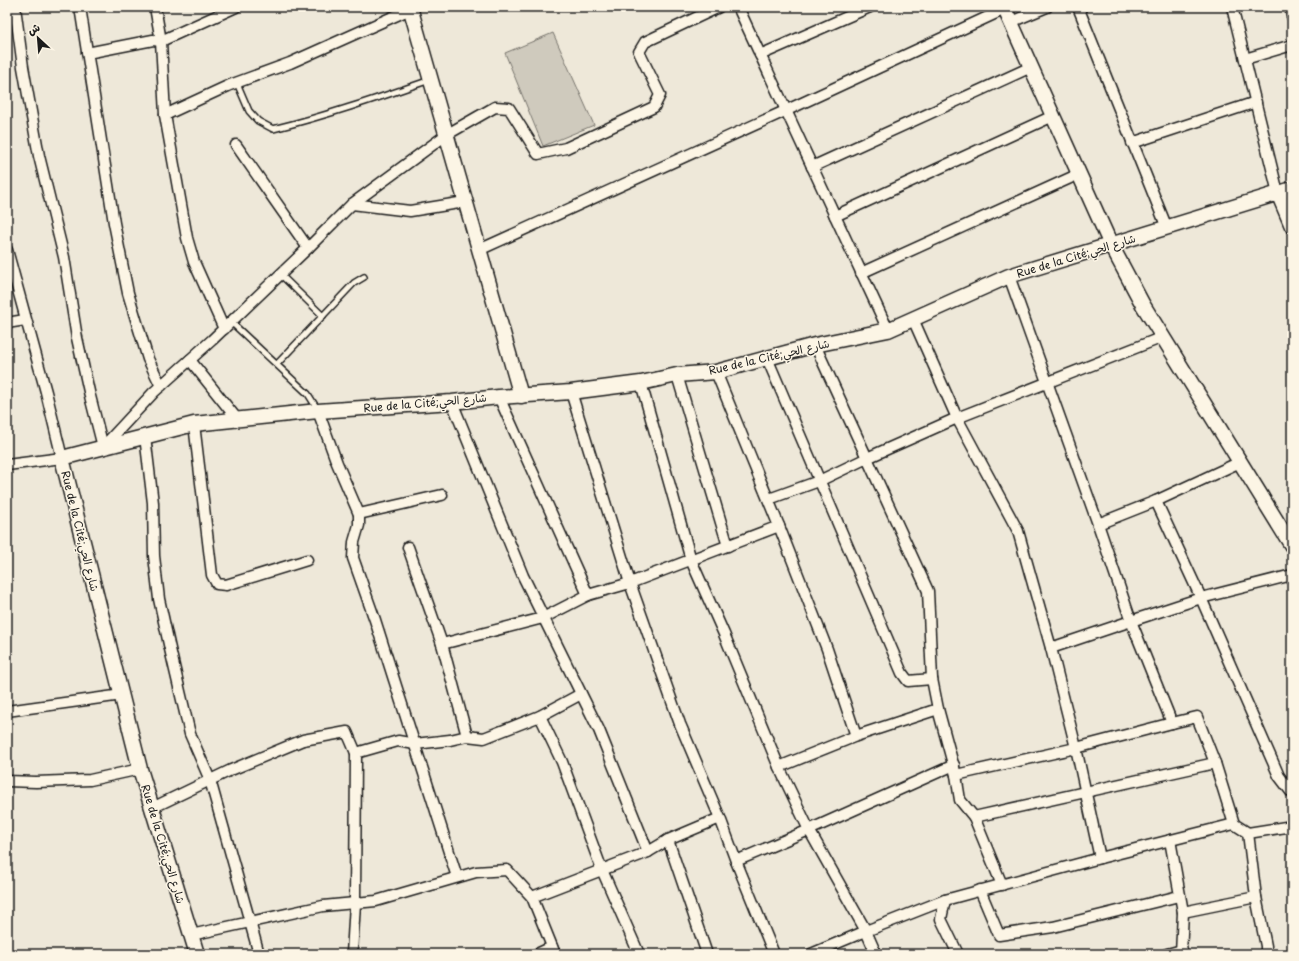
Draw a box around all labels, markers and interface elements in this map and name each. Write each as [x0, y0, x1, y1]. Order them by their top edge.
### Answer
north arrow [18, 18, 58, 58]
text: ش [24, 18, 43, 39]
street label: Rue de la Cité;شارع الحي [1014, 229, 1138, 285]
street label: Rue de la Cité;شارع الحي [707, 334, 832, 382]
street label: Rue de la Cité;شارع الحي [363, 389, 488, 419]
street label: Rue de la Cité;شارع الحي [54, 469, 104, 594]
street label: Rue de la Cité;شارع الحي [134, 782, 190, 906]

